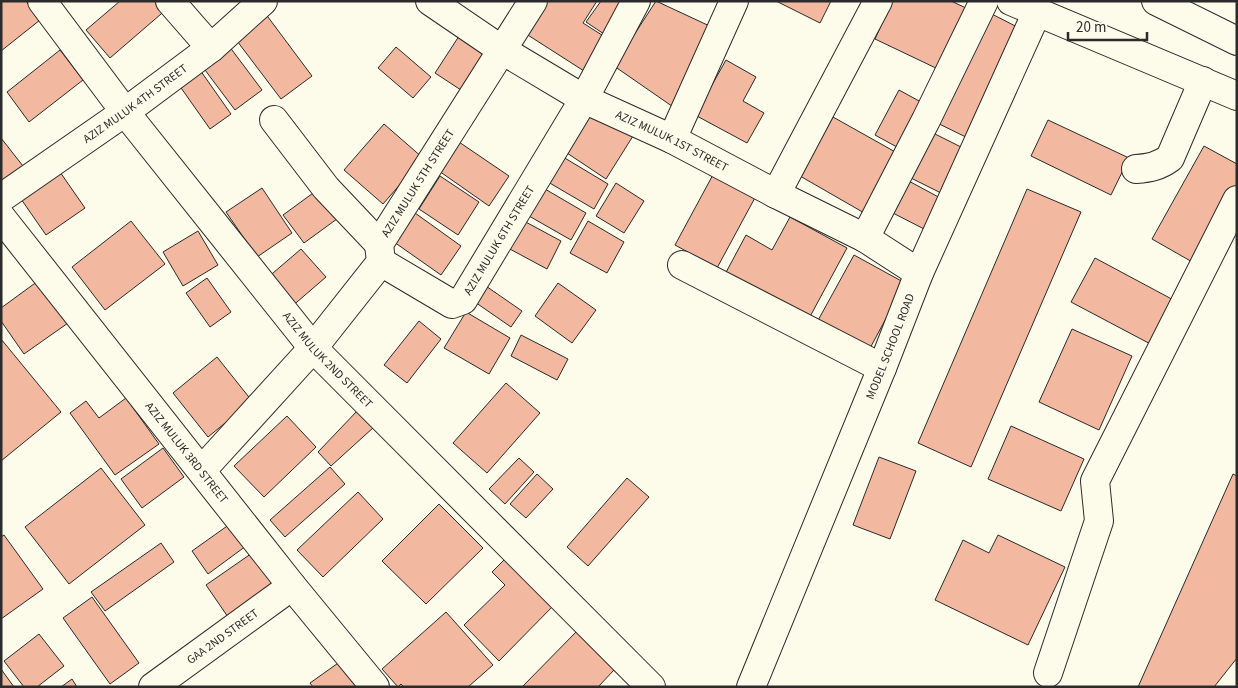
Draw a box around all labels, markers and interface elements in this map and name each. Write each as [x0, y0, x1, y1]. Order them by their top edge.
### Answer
scale bar [1068, 10, 1147, 42]
text: 20 m [1076, 17, 1106, 38]
street label: AZIZ MULUK 4TH STREET [80, 60, 192, 148]
street label: AZIZ MULUK 1ST STREET [613, 106, 731, 176]
street label: AZIZ MULUK 5TH STREET [377, 125, 459, 241]
street label: AZIZ MULUK 6TH STREET [460, 182, 539, 298]
street label: MODEL SCHOOL ROAD [862, 291, 919, 402]
street label: AZIZ MULUK 2ND STREET [278, 308, 377, 413]
street label: AZIZ MULUK 3RD STREET [141, 398, 232, 508]
street label: GAA 2ND STREET [184, 605, 263, 669]

